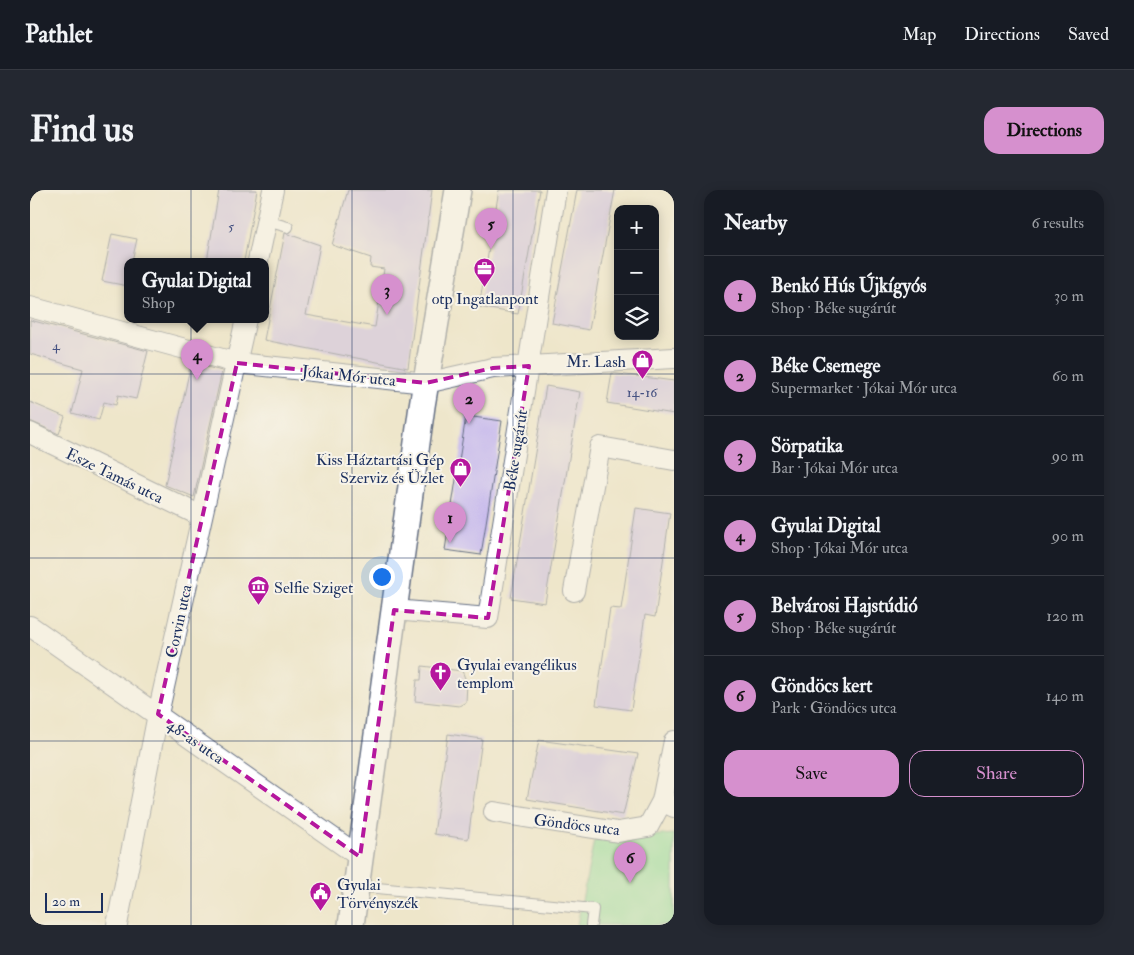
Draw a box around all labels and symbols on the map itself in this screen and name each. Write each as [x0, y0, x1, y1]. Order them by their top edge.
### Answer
pin: 5 [475, 208, 507, 249]
house number: 5 [228, 218, 235, 235]
office icon: otp Ingatlanpont [473, 257, 497, 288]
pin: 3 [371, 274, 403, 315]
place label: otp Ingatlanpont [432, 289, 538, 310]
house number: 4 [52, 337, 61, 354]
pin: 4 [181, 339, 213, 380]
shop icon: Mr. Lash [630, 349, 654, 380]
place label: Mr. Lash [566, 352, 627, 372]
street label: Jókai Mór utca [300, 361, 397, 392]
pin: 2 [453, 383, 485, 424]
house number: 14-16 [627, 384, 658, 401]
street label: Béke sugárút [500, 408, 532, 492]
street label: Esze Tamás utca [63, 444, 167, 508]
place label: Kiss Háztartási Gép Szerviz és Üzlet [316, 450, 444, 488]
shop icon: Kiss Háztartási Gép Szerviz és Üzlet [448, 456, 472, 487]
pin: 1 [434, 502, 466, 543]
your location [369, 564, 395, 590]
museum icon: Selfie Sziget [246, 575, 270, 606]
place label: Selfie Sziget [274, 578, 353, 598]
street label: Corvin utca [161, 582, 197, 660]
place label: Gyulai evangélikus templom [457, 655, 577, 694]
church icon: Gyulai evangélikus templom [429, 661, 453, 692]
street label: 48-as utca [163, 715, 228, 769]
street label: Göndöcs utca [533, 810, 622, 840]
pin: 6 [614, 842, 646, 883]
place label: Gyulai Törvényszék [337, 875, 419, 913]
public building icon: Gyulai Törvényszék [309, 881, 333, 912]
scale bar [45, 890, 102, 913]

